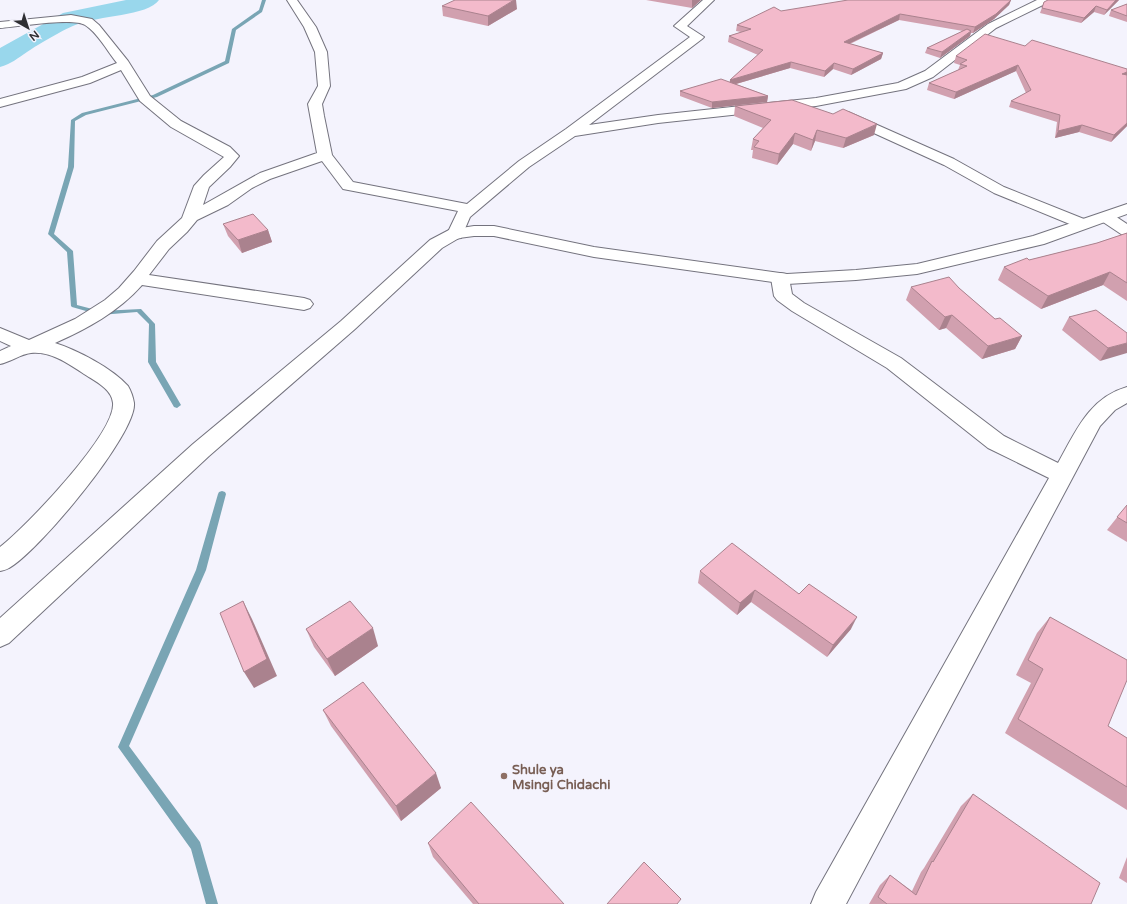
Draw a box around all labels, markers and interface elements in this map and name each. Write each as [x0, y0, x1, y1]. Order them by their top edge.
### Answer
north arrow [8, 8, 48, 48]
text: N [26, 28, 42, 43]
place label: Shule ya Msingi Chidachi [512, 762, 610, 793]
marker: Shule ya Msingi Chidachi [499, 771, 509, 781]

